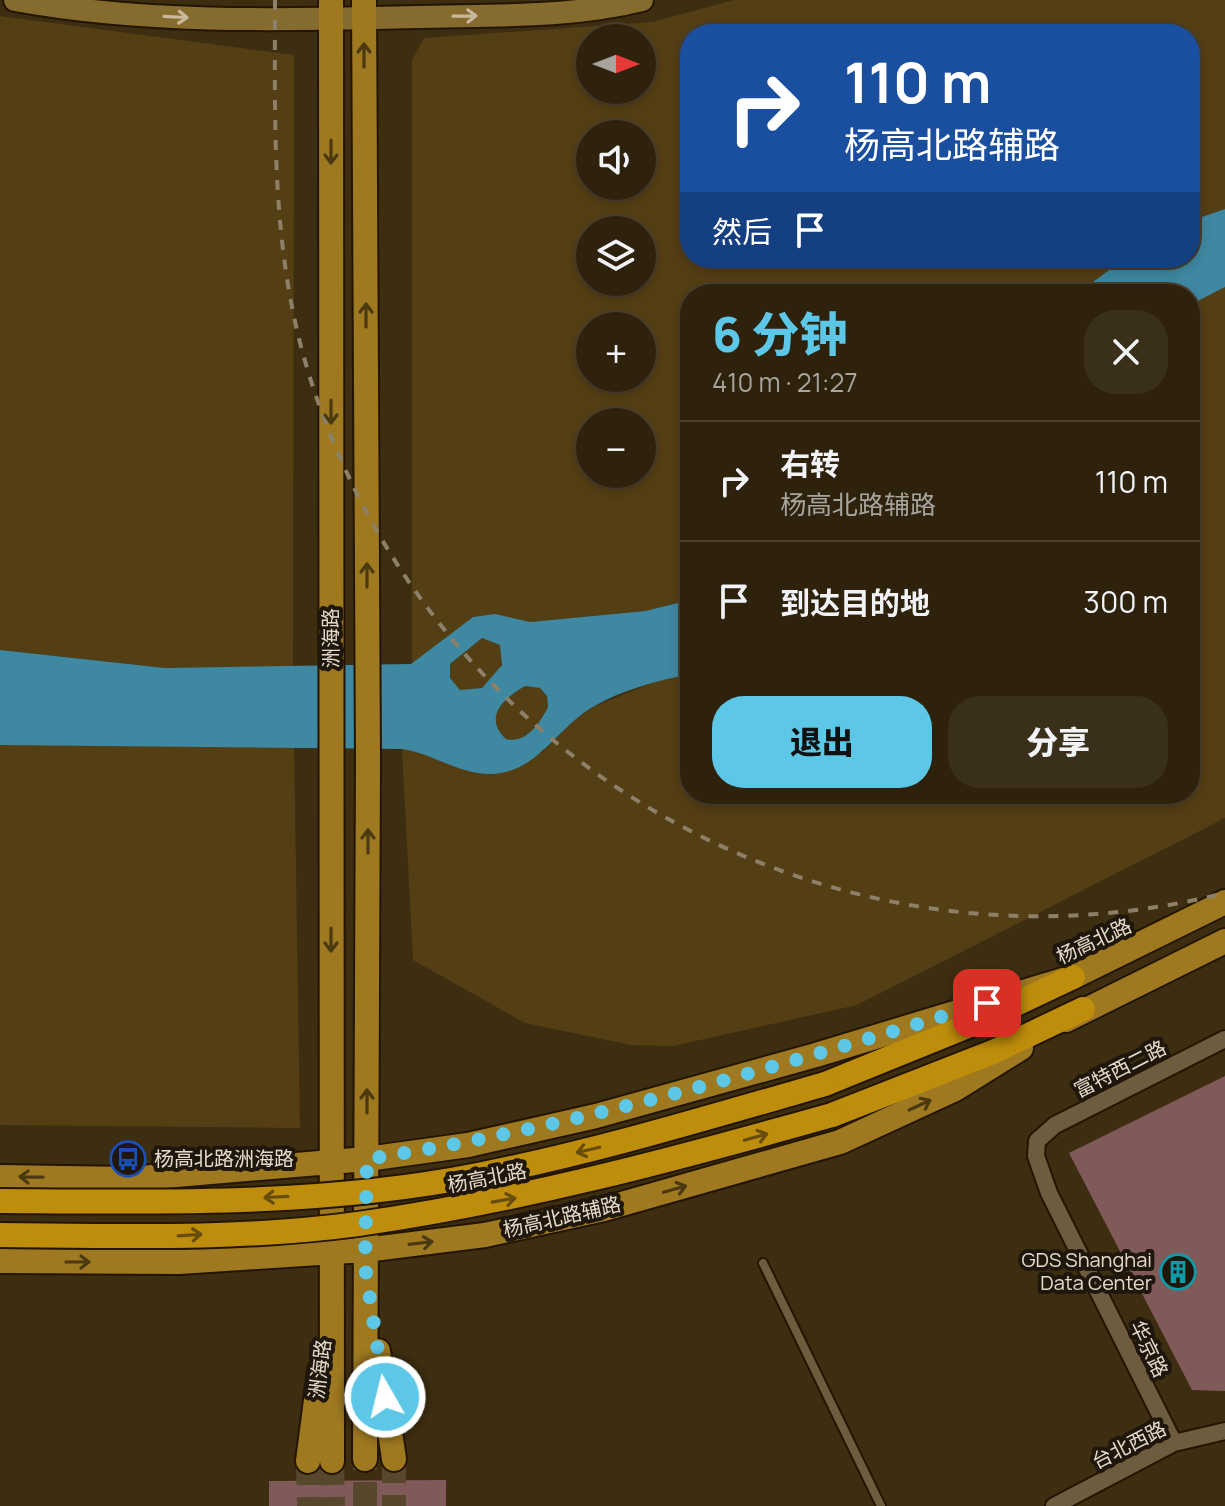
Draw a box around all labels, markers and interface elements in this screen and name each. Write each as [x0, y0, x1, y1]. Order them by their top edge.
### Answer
one-way arrow [451, 8, 478, 24]
one-way arrow [162, 10, 189, 25]
north arrow [576, 24, 656, 104]
map controls [576, 24, 656, 488]
one-way arrow [356, 42, 372, 69]
text: 110 m [844, 43, 991, 120]
icon: right [712, 56, 816, 160]
button: sound [576, 120, 656, 200]
text: 杨高北路辅路 [844, 120, 1060, 169]
one-way arrow [323, 138, 339, 165]
icon: arrive [788, 208, 832, 252]
text: 然后 [712, 211, 772, 252]
button: layers [576, 216, 656, 296]
text: 6 分钟 [712, 301, 847, 366]
one-way arrow [358, 302, 374, 329]
button: close [1084, 310, 1168, 394]
button: + [576, 312, 656, 392]
text: 410 m · 21:27 [712, 364, 857, 400]
one-way arrow [323, 398, 339, 425]
button: − [576, 408, 656, 488]
text: 右转 [780, 443, 840, 484]
icon: right [712, 459, 756, 503]
text: 110 m [1095, 461, 1168, 502]
text: 杨高北路辅路 [780, 486, 936, 522]
one-way arrow [359, 562, 375, 589]
icon: arrive [712, 579, 756, 623]
text: 300 m [1083, 581, 1168, 622]
text: 到达目的地 [780, 582, 930, 623]
street label: 洲海路 [317, 608, 344, 668]
button: 退出 [712, 696, 932, 788]
button: 分享 [948, 696, 1168, 788]
one-way arrow [360, 828, 376, 855]
street label: 杨高北路 [1052, 911, 1136, 970]
one-way arrow [323, 926, 339, 953]
pin [953, 969, 1021, 1037]
icon: arrive [965, 981, 1009, 1025]
street label: 富特西二路 [1069, 1034, 1170, 1103]
one-way arrow [359, 1088, 375, 1115]
one-way arrow [908, 1097, 932, 1112]
one-way arrow [742, 1129, 768, 1144]
bus stop icon: 杨高北路洲海路 [109, 1140, 147, 1178]
one-way arrow [575, 1143, 601, 1158]
place label: 杨高北路洲海路 [154, 1145, 294, 1172]
street label: 杨高北路 [445, 1157, 529, 1198]
one-way arrow [18, 1170, 45, 1185]
one-way arrow [662, 1180, 687, 1195]
one-way arrow [263, 1190, 290, 1205]
street label: 杨高北路辅路 [500, 1190, 623, 1243]
one-way arrow [490, 1192, 516, 1207]
one-way arrow [176, 1227, 203, 1242]
one-way arrow [408, 1235, 433, 1250]
place label: GDS Shanghai Data Center [1021, 1246, 1152, 1296]
building icon: GDS Shanghai Data Center [1159, 1253, 1197, 1291]
one-way arrow [64, 1254, 91, 1269]
street label: 华京路 [1124, 1316, 1175, 1382]
street label: 洲海路 [302, 1338, 337, 1400]
position arrow [343, 1355, 427, 1439]
street label: 台北西路 [1087, 1414, 1171, 1475]

